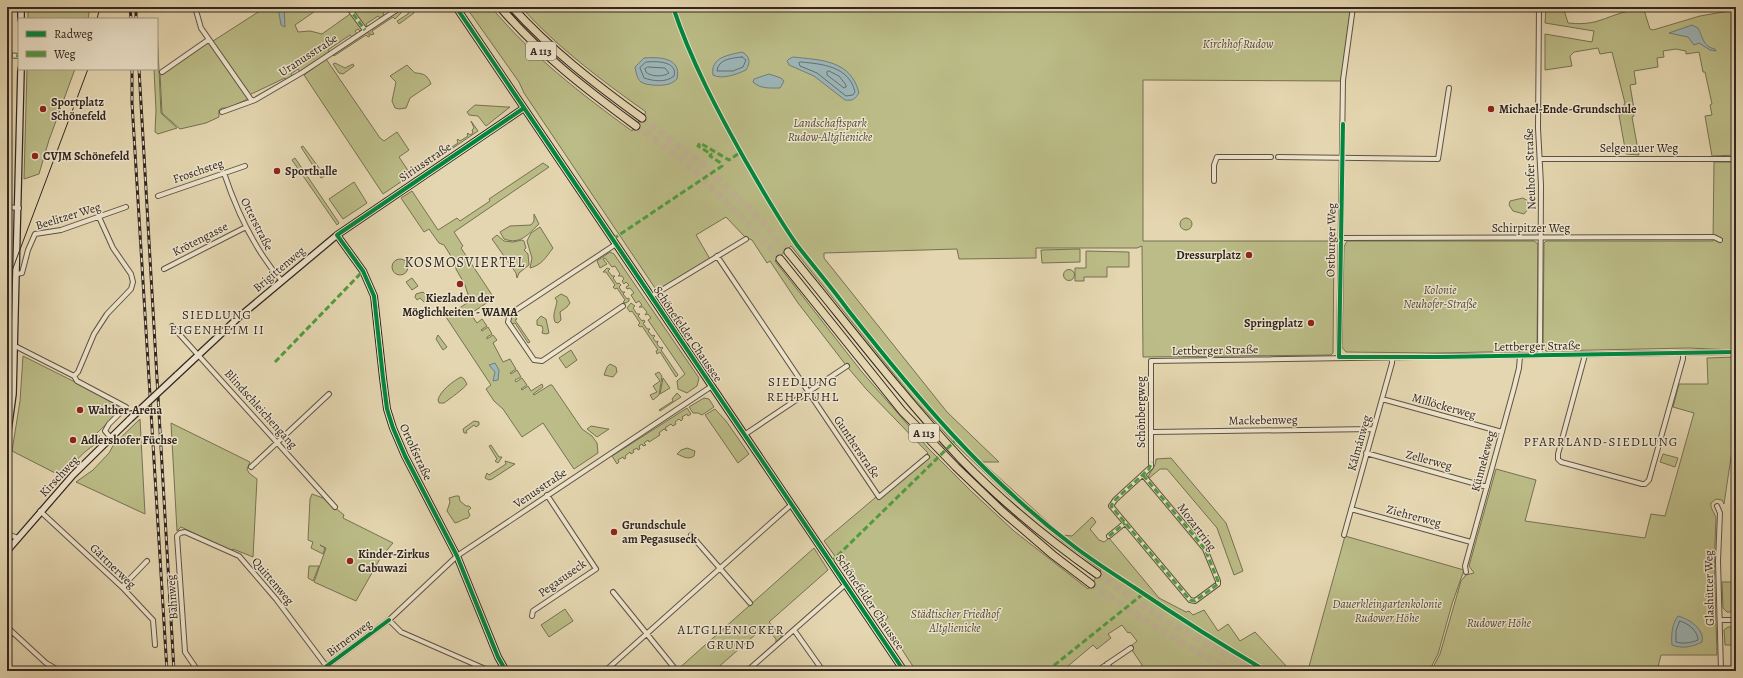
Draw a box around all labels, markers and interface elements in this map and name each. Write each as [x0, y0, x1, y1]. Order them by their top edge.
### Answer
legend [18, 18, 158, 70]
text: Radweg [54, 26, 93, 42]
street label: Uranusstraße [275, 30, 341, 80]
park label: Kirchhof Rudow [1203, 36, 1274, 52]
road number: A 113 [526, 42, 556, 60]
text: Weg [53, 46, 76, 62]
place label: Sportplatz Schönefeld [51, 94, 107, 124]
place label: Michael-Ende-Grundschule [1499, 101, 1637, 117]
marker: Sportplatz Schönefeld [38, 104, 48, 114]
marker: Michael-Ende-Grundschule [1486, 104, 1496, 114]
park label: Landschaftspark Rudow-Altglienicke [788, 115, 873, 145]
street label: Neuhofer Straße [1521, 128, 1539, 210]
street label: Siriusstraße [396, 139, 454, 185]
street label: Selgenauer Weg [1600, 140, 1678, 156]
place label: CVJM Schönefeld [43, 148, 130, 164]
marker: CVJM Schönefeld [30, 151, 40, 161]
street label: Froschsteg [170, 155, 226, 187]
place label: Sporthalle [285, 163, 338, 179]
marker: Sporthalle [272, 166, 282, 176]
street label: Otterstraße [237, 195, 277, 253]
street label: Beelitzer Weg [33, 198, 103, 234]
street label: Ostburger Weg [1322, 203, 1340, 277]
street label: Krötengasse [169, 218, 231, 260]
street label: Schirpitzer Weg [1492, 220, 1570, 236]
street label: Brigittenweg [249, 242, 309, 296]
place label: Dressurplatz [1176, 247, 1241, 263]
marker: Dressurplatz [1244, 250, 1254, 260]
district label: KOSMOSVIERTEL [405, 253, 525, 272]
marker: Kiezladen der Möglichkeiten - WAMA [455, 279, 465, 289]
park label: Kolonie Neuhofer-Straße [1403, 282, 1478, 312]
street label: Schönefelder Chaussee [650, 283, 726, 385]
place label: Kiezladen der Möglichkeiten - WAMA [402, 290, 518, 320]
district label: SIEDLUNG EIGENHEIM II [169, 306, 265, 338]
place label: Springplatz [1244, 315, 1303, 331]
marker: Springplatz [1306, 318, 1316, 328]
street label: Lettberger Straße [1494, 337, 1580, 355]
street label: Lettberger Straße [1172, 341, 1258, 359]
street label: Blindschleichengang [221, 366, 301, 452]
district label: SIEDLUNG REHPFUHL [767, 373, 839, 405]
street label: Schönbergweg [1133, 376, 1149, 448]
street label: Millöckerweg [1410, 389, 1478, 423]
place label: Walther-Arena [87, 402, 162, 418]
marker: Walther-Arena [75, 405, 85, 415]
street label: Mackebenweg [1228, 411, 1298, 429]
street label: Guntherstraße [830, 412, 884, 482]
street label: Kálmánweg [1343, 413, 1375, 473]
street label: Ortolfstraße [396, 421, 436, 483]
road number: A 113 [909, 424, 939, 442]
street label: Künnekeweg [1467, 429, 1499, 493]
place label: Adlershofer Füchse [80, 432, 178, 448]
district label: PFARRLAND-SIEDLUNG [1524, 433, 1678, 450]
marker: Adlershofer Füchse [68, 435, 78, 445]
street label: Zellerweg [1404, 446, 1454, 474]
street label: Kirschweg [36, 452, 82, 500]
street label: Venusstraße [509, 464, 570, 512]
street label: Mozartring [1174, 500, 1220, 554]
street label: Ziehrerweg [1385, 501, 1443, 531]
place label: Grundschule am Pegasuseck [622, 517, 698, 547]
marker: Grundschule am Pegasuseck [609, 527, 619, 537]
street label: Gärtnerweg [86, 540, 140, 592]
place label: Kinder-Zirkus Cabuwazi [358, 546, 430, 576]
street label: Glashütter Weg [1700, 550, 1718, 626]
street label: Schönefelder Chaussee [832, 551, 908, 653]
street label: Quittenweg [248, 554, 298, 608]
marker: Kinder-Zirkus Cabuwazi [345, 556, 355, 566]
street label: Pegasuseck [535, 556, 589, 600]
street label: Bahnweg [162, 574, 182, 620]
park label: Dauerkleingartenkolonie Rudower Höhe [1332, 596, 1442, 626]
park label: Städtischer Friedhof Altglienicke [911, 606, 1002, 636]
park label: Rudower Höhe [1467, 615, 1532, 631]
street label: Birnenweg [323, 616, 375, 660]
district label: ALTGLIENICKER GRUND [677, 621, 784, 653]

